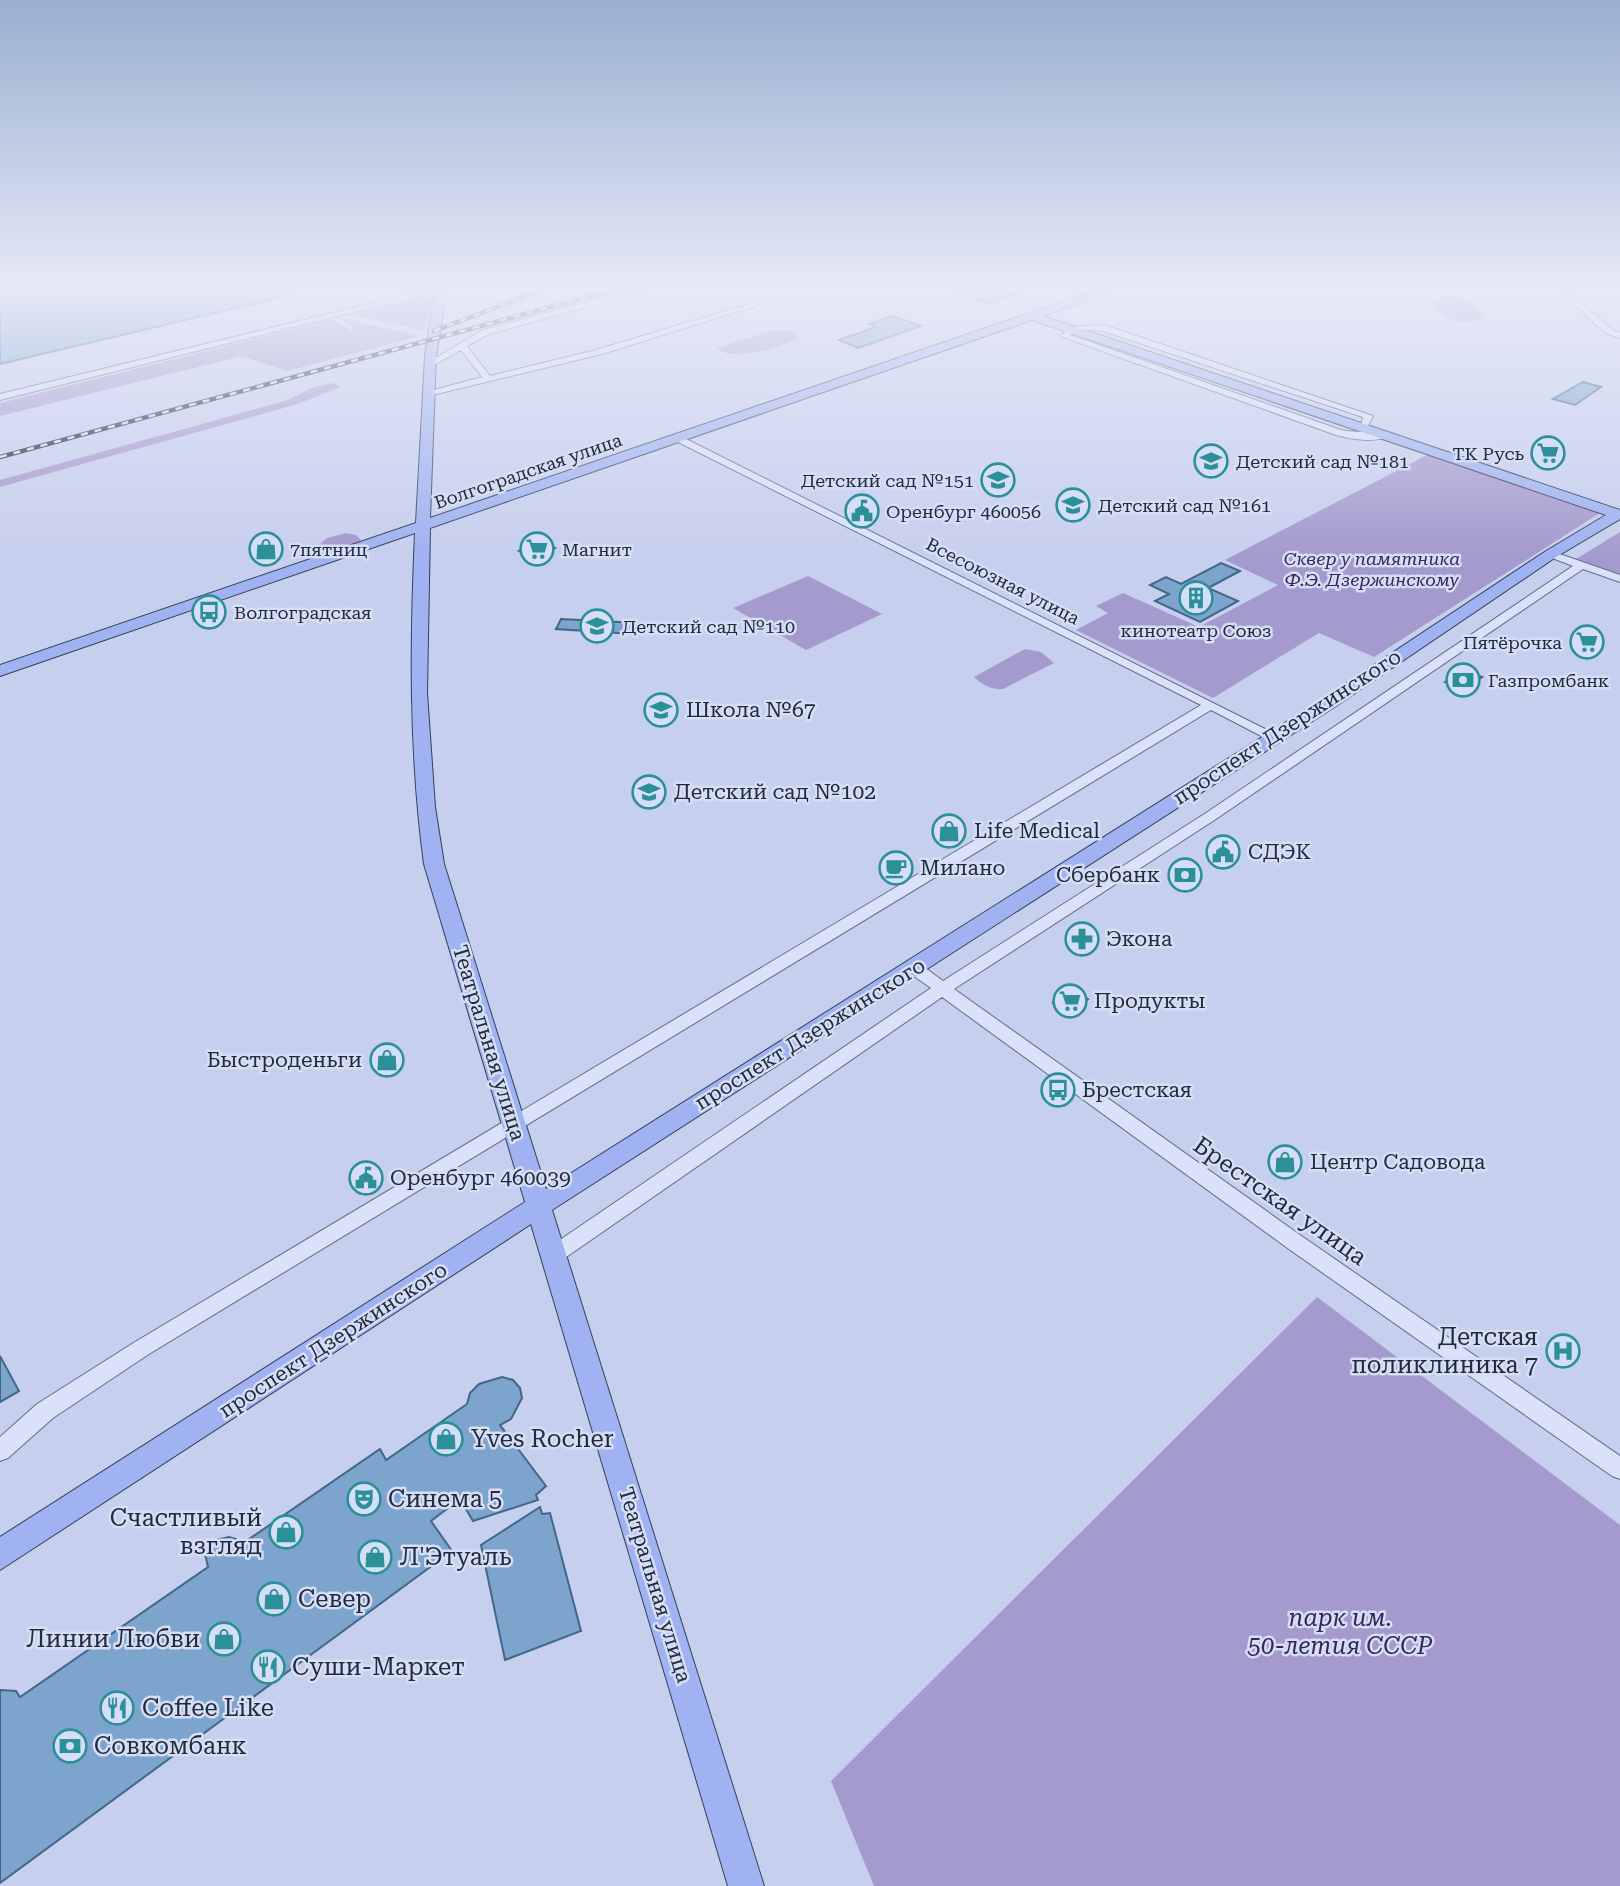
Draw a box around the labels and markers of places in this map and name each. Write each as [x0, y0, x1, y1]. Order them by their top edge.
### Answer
supermarket icon: ТК Русь [1529, 434, 1567, 472]
school or university icon: Детский сад №181 [1192, 442, 1230, 480]
place label: ТК Русь [1453, 443, 1525, 464]
place label: Детский сад №181 [1236, 451, 1409, 472]
school or university icon: Детский сад №151 [979, 461, 1017, 499]
place label: Детский сад №151 [801, 470, 974, 491]
school or university icon: Детский сад №161 [1054, 486, 1092, 524]
public building icon: Оренбург 460056 [843, 492, 881, 530]
place label: Детский сад №161 [1098, 495, 1271, 516]
place label: Оренбург 460056 [886, 501, 1041, 522]
shop icon: 7пятниц [247, 530, 285, 568]
supermarket icon: Магнит [518, 530, 556, 568]
place label: 7пятниц [290, 539, 368, 560]
place label: Магнит [562, 539, 632, 560]
building icon: кинотеатр Союз [1177, 579, 1215, 617]
bus stop icon: Волгоградская [190, 593, 228, 631]
place label: Волгоградская [234, 602, 371, 623]
school or university icon: Детский сад №110 [578, 607, 616, 645]
place label: Детский сад №110 [622, 616, 795, 637]
place label: кинотеатр Союз [1120, 620, 1272, 641]
supermarket icon: Пятёрочка [1568, 623, 1606, 661]
place label: Пятёрочка [1463, 632, 1562, 653]
bank icon: Газпромбанк [1444, 661, 1482, 699]
place label: Газпромбанк [1488, 670, 1609, 691]
school or university icon: Школа №67 [642, 691, 680, 729]
place label: Школа №67 [686, 698, 816, 722]
school or university icon: Детский сад №102 [630, 773, 668, 811]
place label: Детский сад №102 [674, 780, 876, 804]
shop icon: Life Medical [930, 812, 968, 850]
place label: Life Medical [974, 819, 1100, 843]
public building icon: СДЭК [1204, 833, 1242, 871]
place label: СДЭК [1248, 840, 1311, 864]
cafe icon: Милано [877, 849, 915, 887]
place label: Милано [920, 856, 1006, 880]
bank icon: Сбербанк [1166, 856, 1204, 894]
place label: Сбербанк [1056, 863, 1160, 887]
pharmacy icon: Экона [1063, 920, 1101, 958]
place label: Экона [1106, 927, 1173, 951]
supermarket icon: Продукты [1051, 982, 1089, 1020]
place label: Продукты [1094, 989, 1206, 1013]
shop icon: Быстроденьги [368, 1041, 406, 1079]
place label: Быстроденьги [207, 1048, 362, 1072]
bus stop icon: Брестская [1039, 1071, 1077, 1109]
place label: Брестская [1082, 1078, 1192, 1102]
shop icon: Центр Садовода [1266, 1143, 1304, 1181]
place label: Центр Садовода [1310, 1150, 1486, 1174]
public building icon: Оренбург 460039 [347, 1159, 385, 1197]
place label: Оренбург 460039 [390, 1166, 571, 1190]
place label: Детская поликлиника 7 [1351, 1323, 1538, 1379]
hospital icon: Детская поликлиника 7 [1544, 1332, 1582, 1370]
shop icon: Yves Rocher [427, 1420, 465, 1458]
place label: Yves Rocher [471, 1425, 614, 1453]
theatre icon: Синема 5 [345, 1480, 383, 1518]
place label: Синема 5 [388, 1485, 502, 1513]
place label: Счастливый взгляд [110, 1504, 262, 1560]
shop icon: Счастливый взгляд [267, 1513, 305, 1551]
shop icon: Л'Этуаль [356, 1538, 394, 1576]
place label: Л'Этуаль [400, 1543, 512, 1571]
shop icon: Север [255, 1580, 293, 1618]
place label: Север [298, 1585, 371, 1613]
shop icon: Линии Любви [205, 1620, 243, 1658]
place label: Линии Любви [27, 1625, 200, 1653]
restaurant icon: Суши-Маркет [249, 1648, 287, 1686]
place label: Суши-Маркет [292, 1653, 465, 1681]
restaurant icon: Coffee Like [98, 1689, 136, 1727]
place label: Coffee Like [142, 1694, 274, 1722]
bank icon: Совкомбанк [51, 1727, 89, 1765]
place label: Совкомбанк [94, 1732, 247, 1760]

